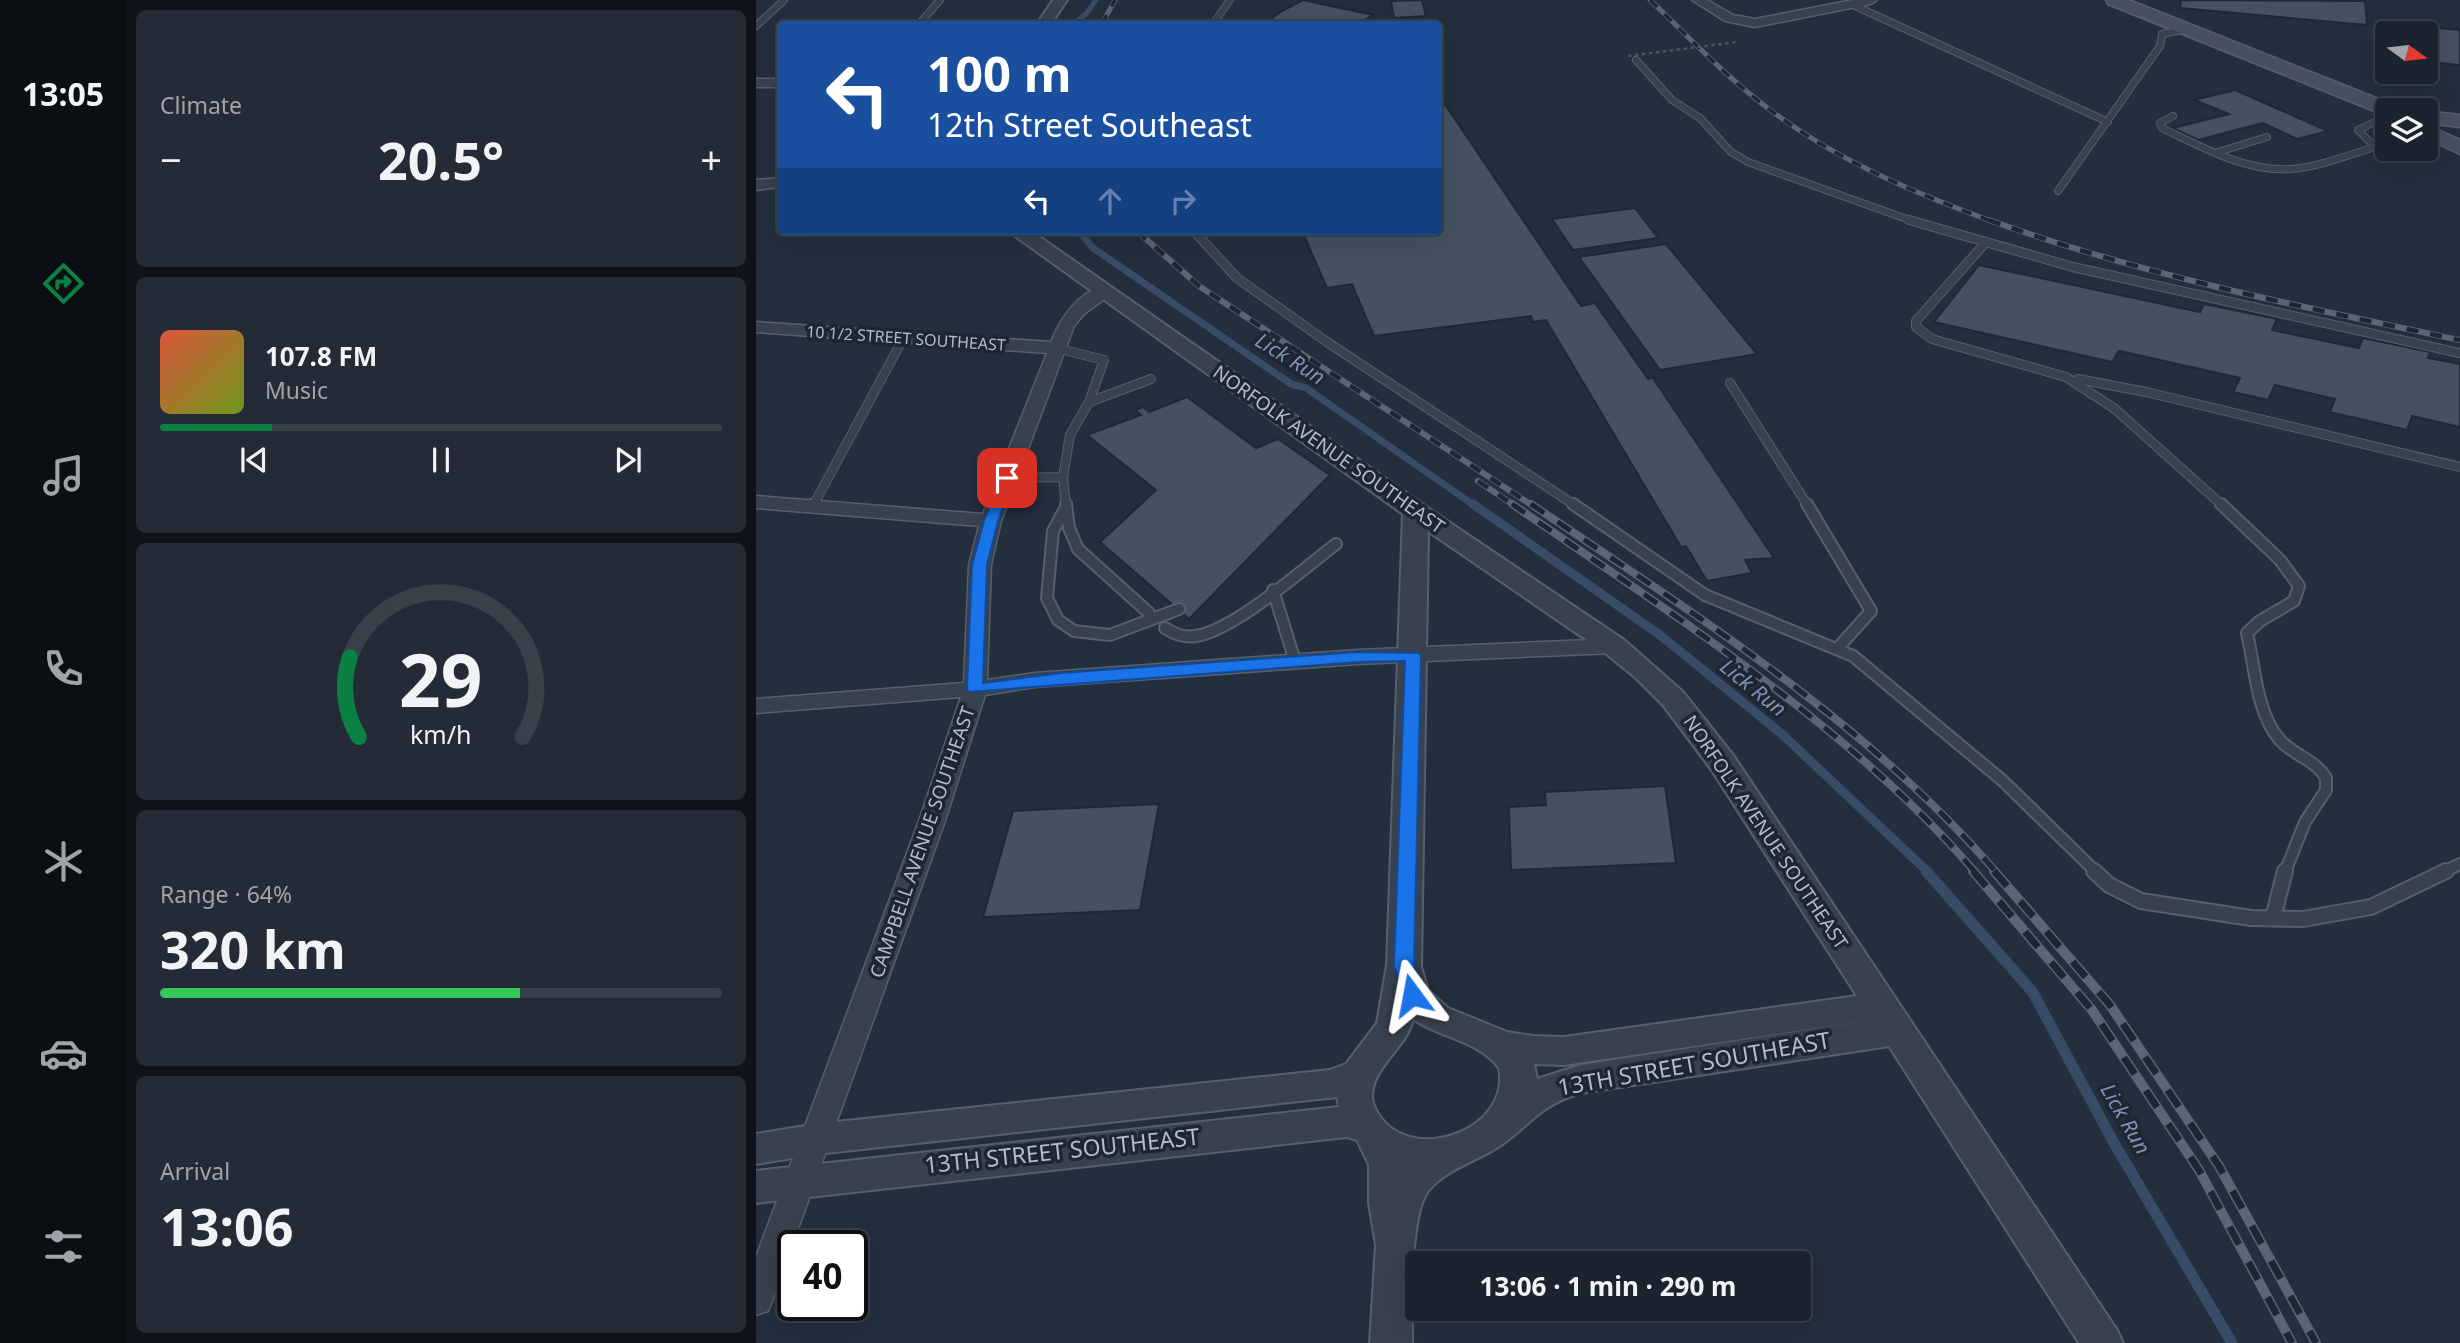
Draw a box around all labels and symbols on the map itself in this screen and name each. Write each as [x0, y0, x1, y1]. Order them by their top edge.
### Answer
north arrow [2375, 21, 2438, 84]
street label: 10 1/2 STREET SOUTHEAST [806, 320, 1007, 356]
water label: Lick Run [1250, 326, 1331, 390]
street label: NORFOLK AVENUE SOUTHEAST [1208, 359, 1450, 539]
pin [977, 448, 1037, 508]
water label: Lick Run [1715, 652, 1792, 722]
street label: CAMPBELL AVENUE SOUTHEAST [863, 702, 981, 981]
street label: NORFOLK AVENUE SOUTHEAST [1678, 710, 1855, 955]
position arrow [1375, 958, 1449, 1032]
street label: 13TH STREET SOUTHEAST [1555, 1023, 1833, 1103]
water label: Lick Run [2094, 1078, 2157, 1159]
street label: 13TH STREET SOUTHEAST [923, 1120, 1201, 1180]
speed limit sign: 40 [777, 1230, 868, 1321]

